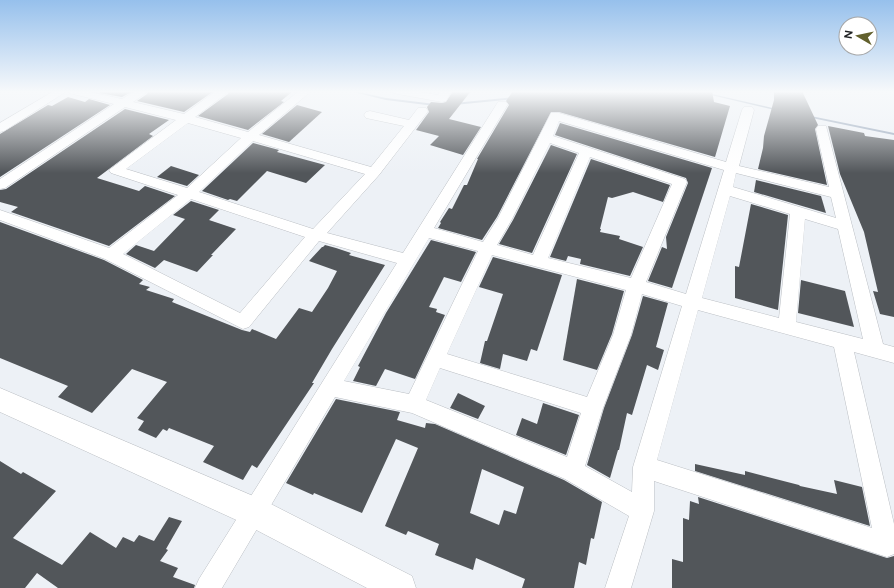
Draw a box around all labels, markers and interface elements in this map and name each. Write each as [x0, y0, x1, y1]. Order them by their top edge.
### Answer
north arrow [838, 16, 878, 56]
text: N [842, 29, 856, 40]

